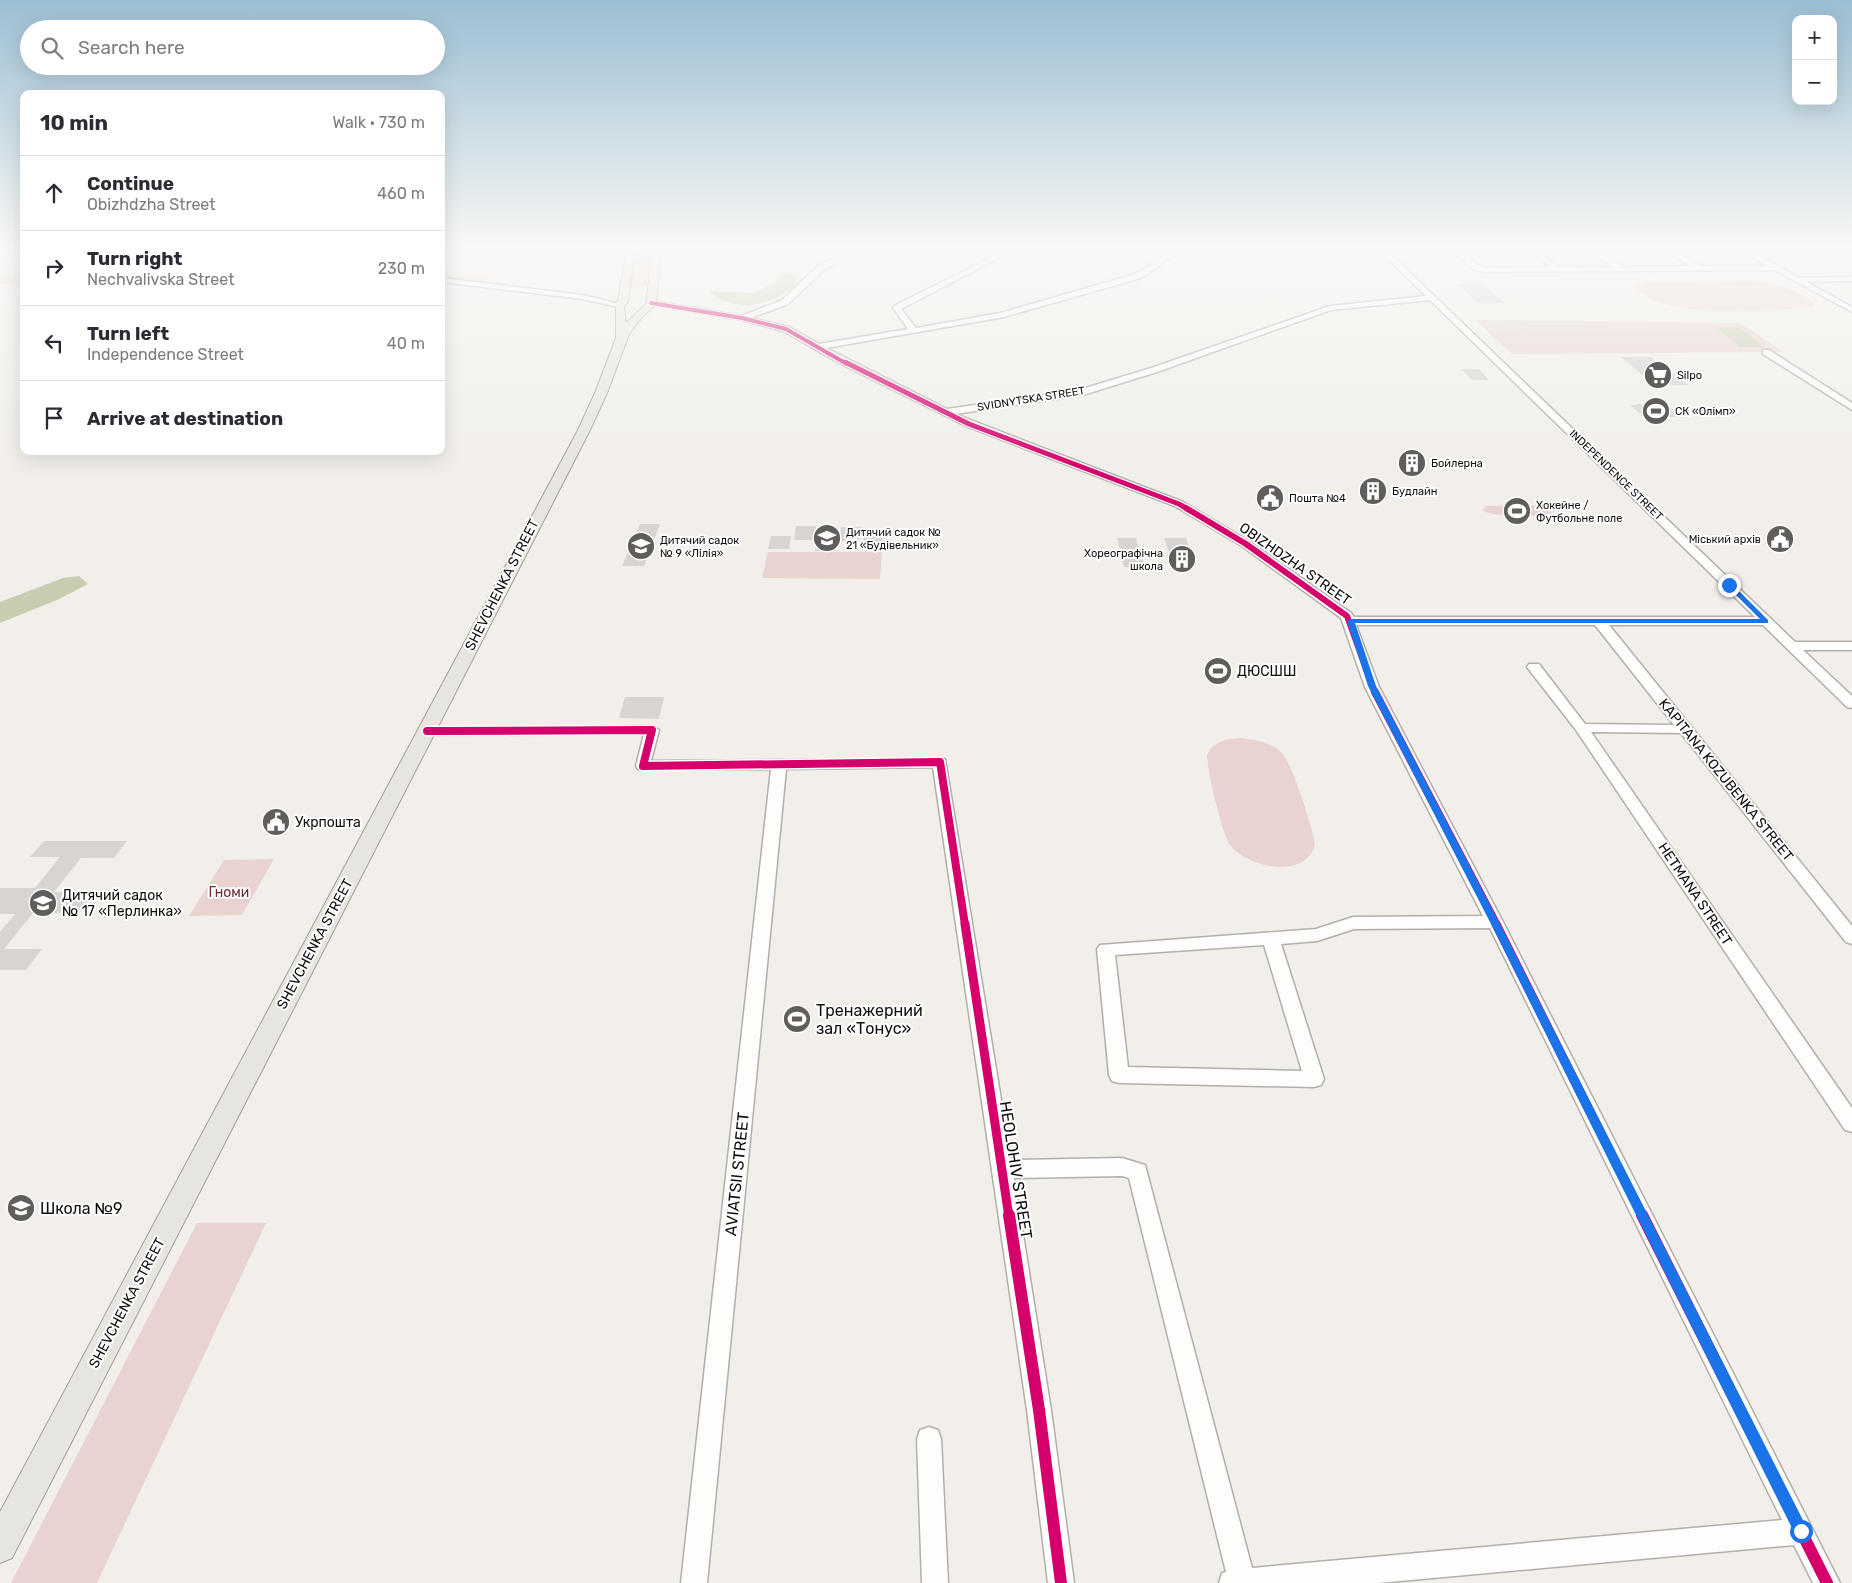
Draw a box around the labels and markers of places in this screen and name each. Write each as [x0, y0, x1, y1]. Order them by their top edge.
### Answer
supermarket icon: Silpo [1643, 360, 1673, 390]
place label: Silpo [1677, 369, 1702, 382]
sports icon: СК «Олімп» [1641, 396, 1671, 426]
place label: СК «Олімп» [1675, 405, 1736, 418]
building icon: Бойлерна [1397, 448, 1427, 478]
place label: Бойлерна [1431, 457, 1483, 470]
building icon: Будлайн [1358, 476, 1388, 506]
public building icon: Пошта №4 [1255, 483, 1285, 513]
place label: Будлайн [1392, 485, 1438, 498]
place label: Пошта №4 [1289, 492, 1346, 505]
sports icon: Хокейне / Футбольне поле [1502, 496, 1532, 526]
place label: Хокейне / Футбольне поле [1536, 499, 1622, 525]
school or university icon: Дитячий садок № 21 «Будівельник» [812, 523, 842, 553]
public building icon: Міський архів [1765, 524, 1795, 554]
place label: Дитячий садок № 21 «Будівельник» [846, 526, 941, 552]
school or university icon: Дитячий садок № 9 «Лілія» [626, 531, 656, 561]
place label: Міський архів [1689, 533, 1761, 546]
place label: Дитячий садок № 9 «Лілія» [660, 534, 739, 560]
building icon: Хореографічна школа [1167, 544, 1197, 574]
place label: Хореографічна школа [1084, 547, 1163, 573]
sports icon: ДЮСШШ [1203, 656, 1233, 686]
place label: ДЮСШШ [1237, 663, 1296, 680]
public building icon: Укрпошта [261, 807, 291, 837]
place label: Укрпошта [295, 814, 361, 831]
place label: Дитячий садок № 17 «Перлинка» [62, 887, 182, 920]
school or university icon: Дитячий садок № 17 «Перлинка» [28, 888, 58, 918]
place label: Тренажерний зал «Тонус» [816, 1001, 923, 1038]
sports icon: Тренажерний зал «Тонус» [782, 1004, 812, 1034]
school or university icon: Школа №9 [6, 1193, 36, 1223]
place label: Школа №9 [40, 1199, 123, 1218]

